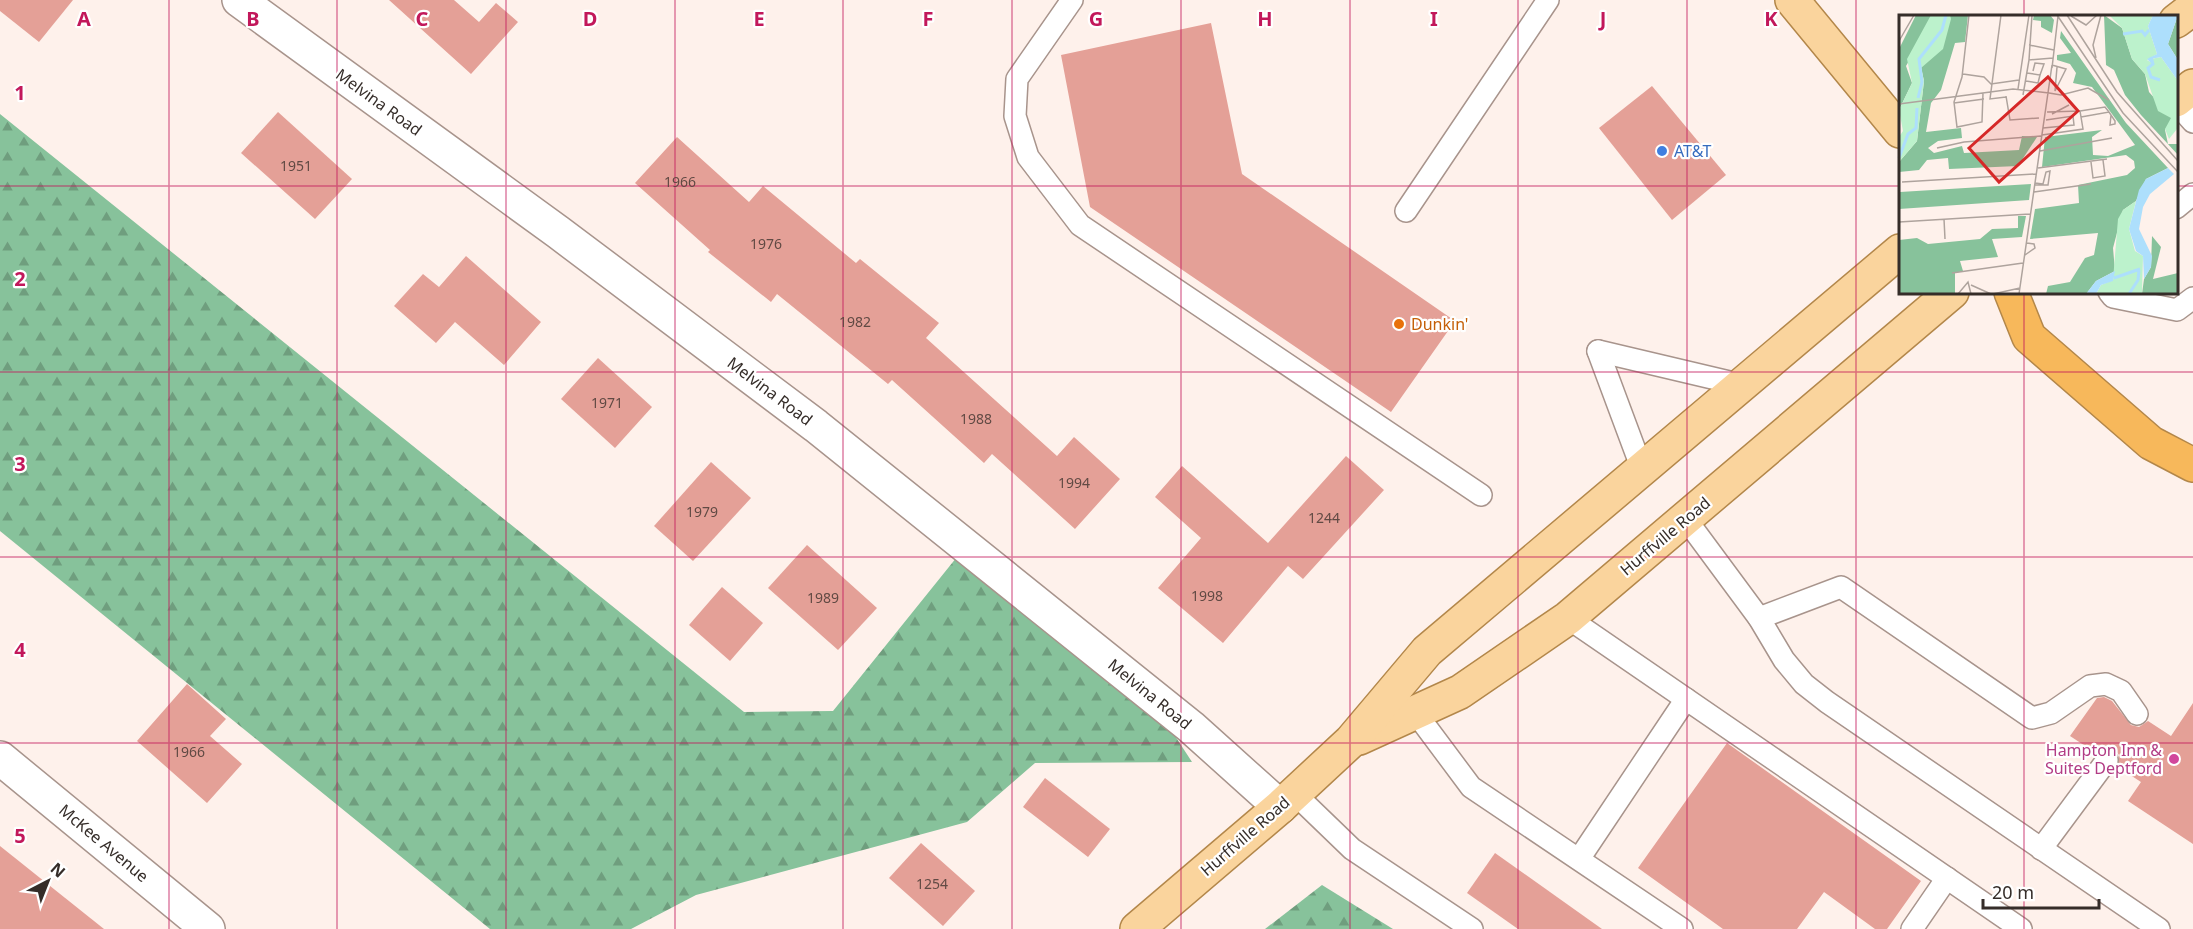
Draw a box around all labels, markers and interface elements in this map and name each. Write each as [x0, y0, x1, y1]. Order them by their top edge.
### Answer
text: A [77, 5, 91, 32]
text: B [246, 5, 260, 32]
text: C [416, 5, 429, 32]
text: D [583, 5, 597, 32]
text: E [753, 5, 765, 32]
text: F [923, 5, 933, 32]
text: G [1089, 5, 1103, 32]
text: H [1257, 5, 1273, 32]
text: I [1430, 5, 1438, 32]
text: J [1598, 5, 1606, 32]
text: K [1764, 5, 1778, 32]
inset map [1899, 15, 2178, 294]
street label: Melvina Road [332, 63, 426, 141]
text: 1 [14, 79, 26, 106]
place label: AT&T [1674, 140, 1711, 162]
marker: AT&T [1655, 144, 1669, 158]
house number: 1951 [280, 156, 312, 175]
house number: 1966 [664, 172, 696, 191]
house number: 1976 [750, 234, 782, 253]
text: 2 [14, 265, 26, 292]
house number: 1982 [839, 312, 871, 331]
place label: Dunkin' [1411, 313, 1468, 335]
marker: Dunkin' [1392, 317, 1406, 331]
street label: Melvina Road [723, 352, 817, 430]
house number: 1971 [591, 393, 623, 412]
house number: 1988 [960, 409, 992, 428]
text: 3 [14, 450, 26, 477]
house number: 1994 [1058, 473, 1090, 492]
street label: Hurffville Road [1615, 492, 1715, 580]
house number: 1979 [686, 502, 718, 521]
house number: 1244 [1308, 508, 1340, 527]
house number: 1998 [1191, 586, 1223, 605]
house number: 1989 [807, 588, 839, 607]
text: 4 [14, 636, 26, 663]
street label: Melvina Road [1104, 654, 1196, 734]
place label: Hampton Inn & Suites Deptford [2045, 739, 2162, 779]
house number: 1966 [173, 742, 205, 761]
marker: Hampton Inn & Suites Deptford [2167, 752, 2181, 766]
street label: Hurffville Road [1196, 791, 1294, 881]
street label: McKee Avenue [55, 799, 153, 887]
text: 5 [14, 822, 26, 849]
north arrow [18, 851, 78, 911]
text: N [46, 857, 70, 882]
scale bar [1983, 872, 2098, 910]
house number: 1254 [916, 874, 948, 893]
text: 20 m [1992, 880, 2034, 904]

